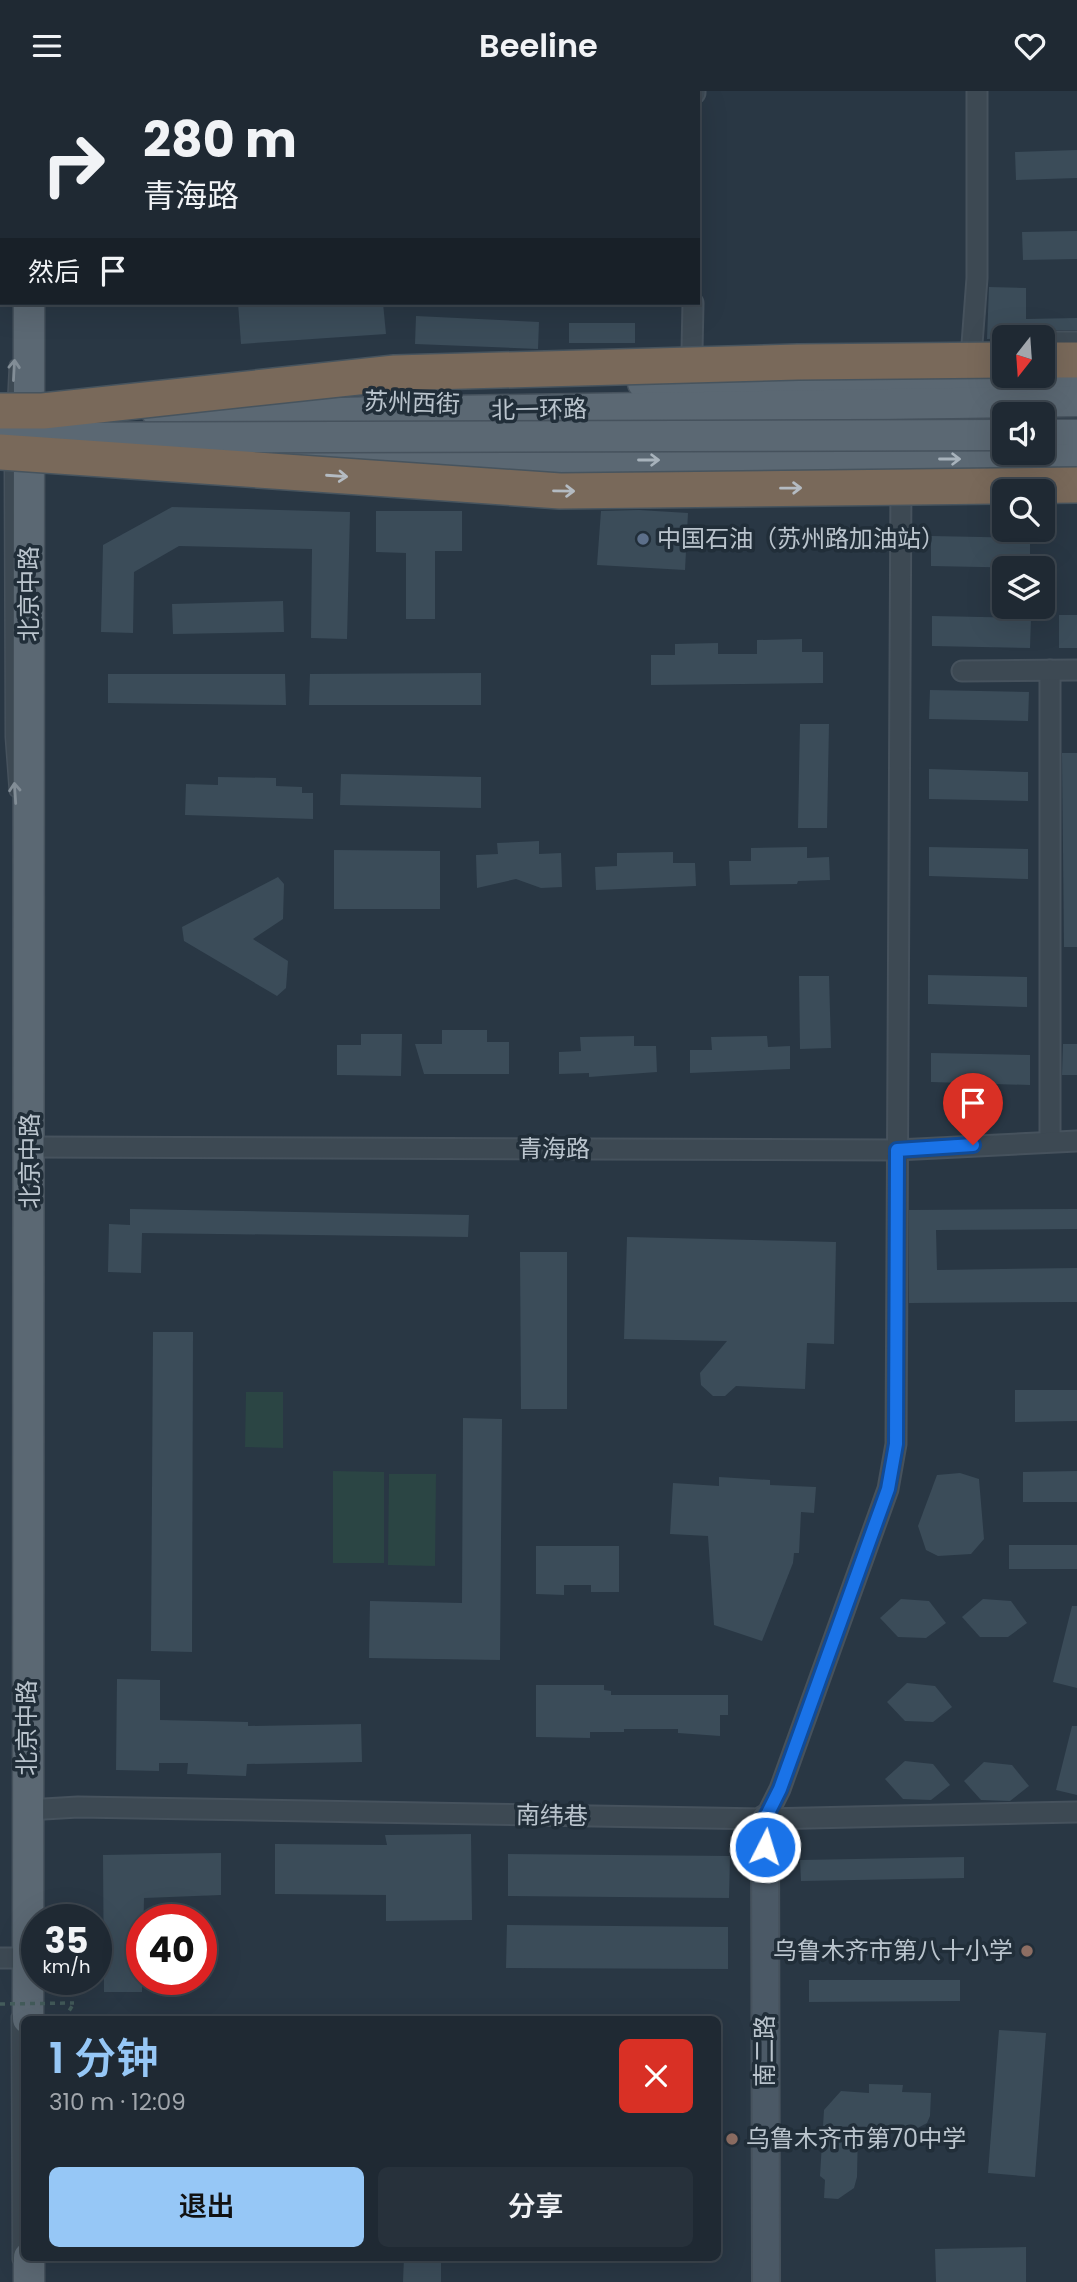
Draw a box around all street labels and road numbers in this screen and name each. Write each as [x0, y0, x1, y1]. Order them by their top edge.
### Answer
street label: 苏州西街 [363, 384, 461, 421]
street label: 北一环路 [491, 392, 587, 427]
street label: 北京中路 [12, 546, 45, 642]
street label: 北京中路 [13, 1113, 46, 1209]
street label: 青海路 [518, 1132, 590, 1165]
street label: 北京中路 [10, 1680, 43, 1776]
street label: 南纬巷 [516, 1798, 588, 1833]
street label: 南二路 [748, 2015, 781, 2087]

